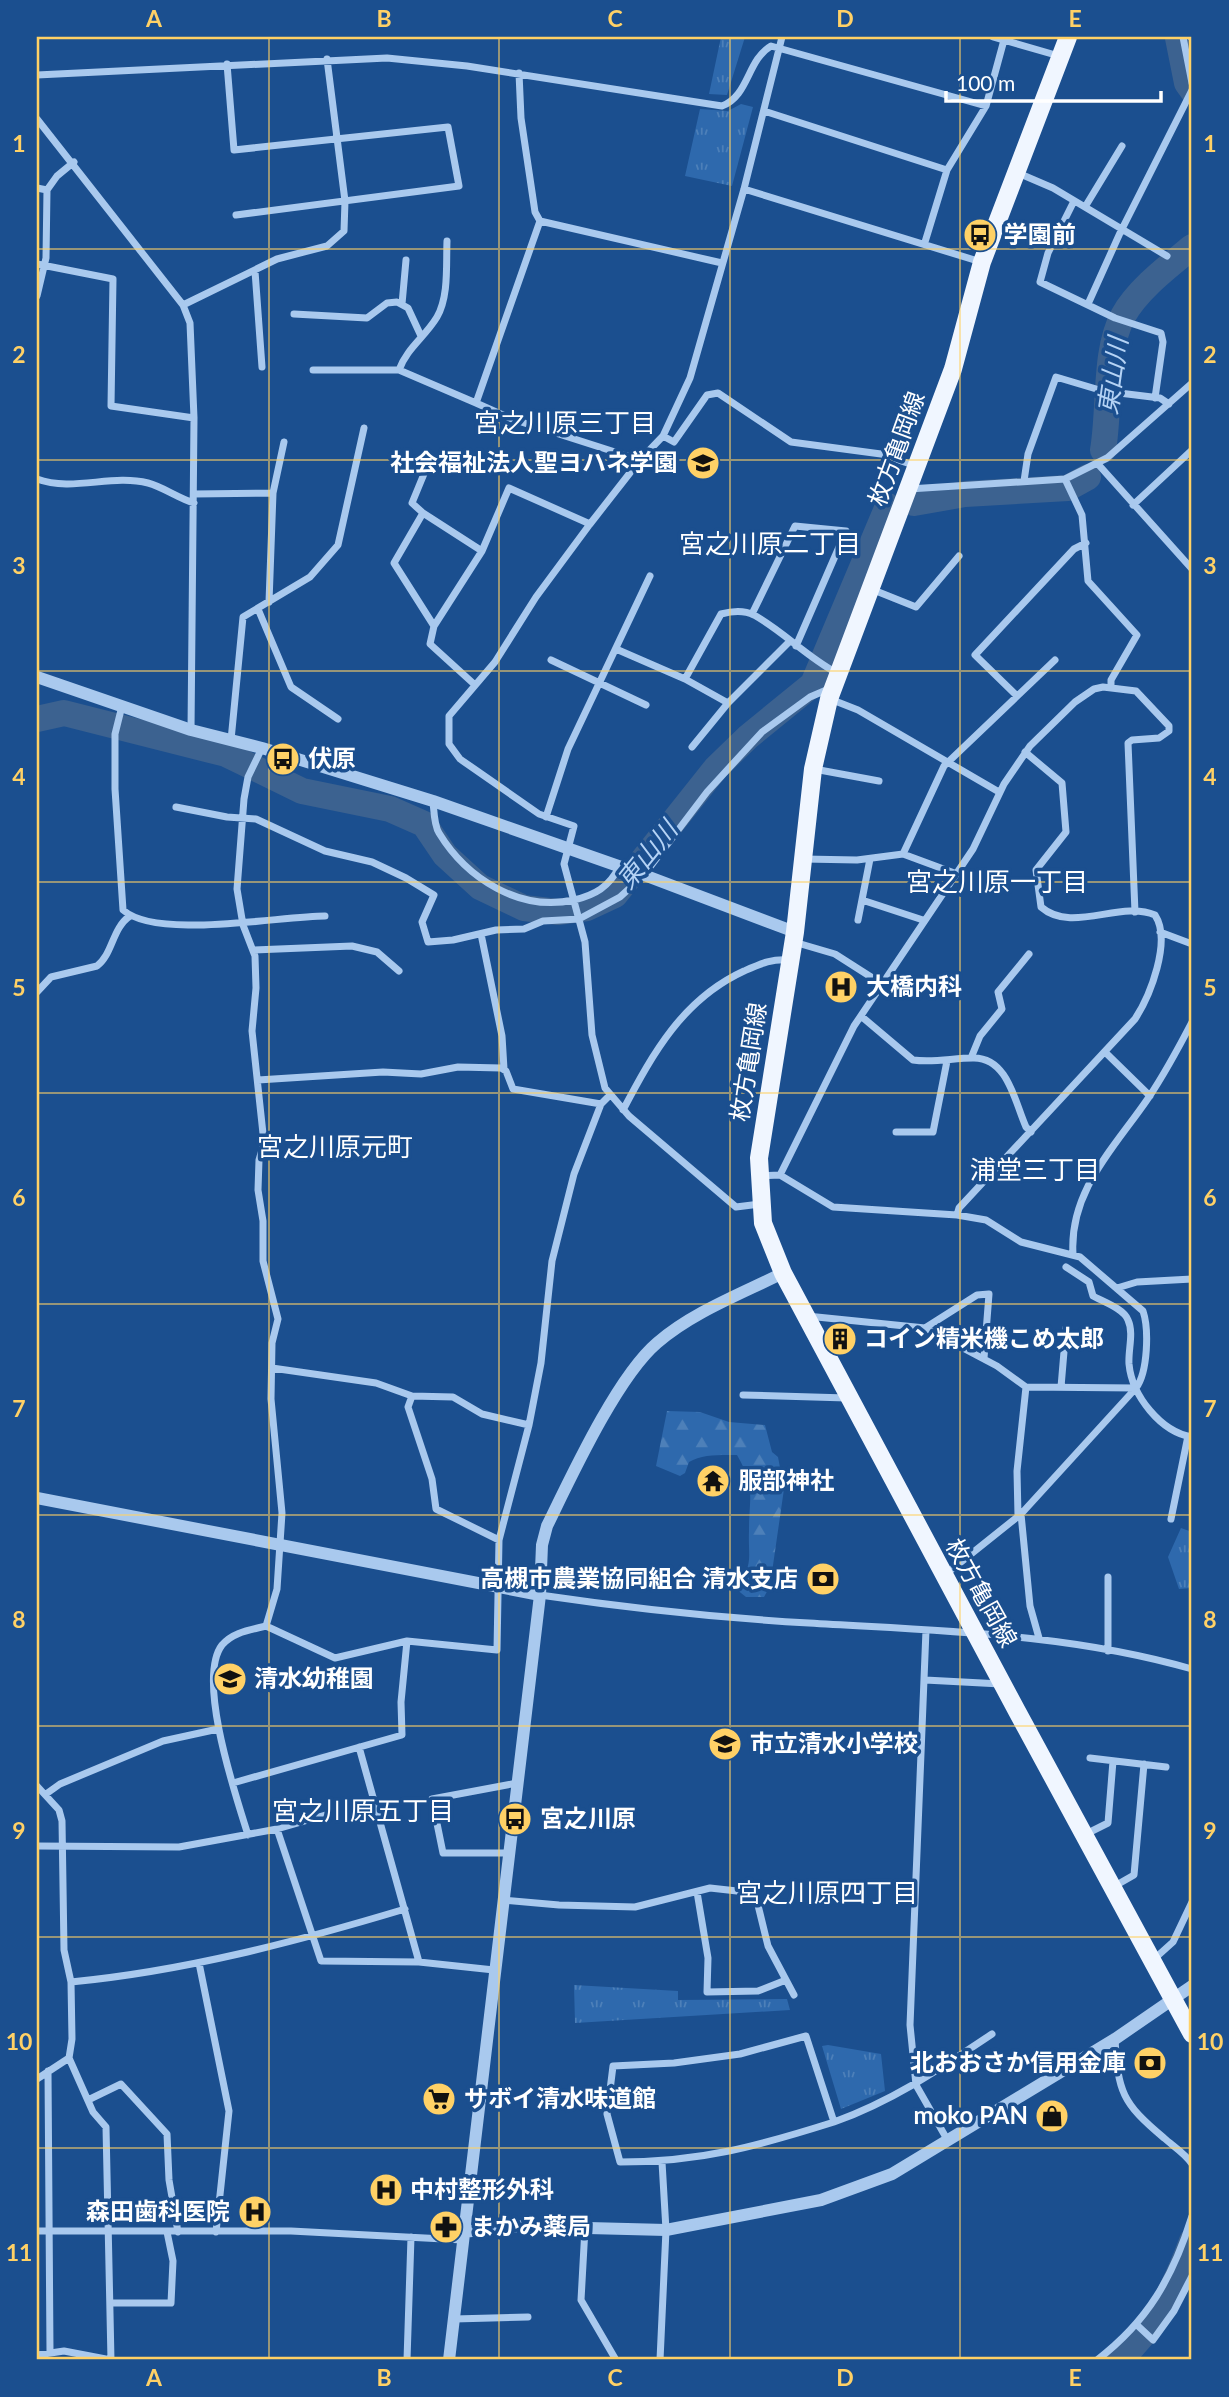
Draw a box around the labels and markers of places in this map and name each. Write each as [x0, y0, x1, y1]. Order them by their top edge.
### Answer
bus stop icon: 学園前 [961, 216, 999, 254]
place label: 学園前 [1004, 219, 1076, 248]
school or university icon: 社会福祉法人聖ヨハネ学園 [684, 444, 722, 482]
place label: 社会福祉法人聖ヨハネ学園 [390, 447, 678, 476]
bus stop icon: 伏原 [264, 740, 302, 778]
place label: 伏原 [308, 743, 356, 772]
hospital icon: 大橋内科 [822, 968, 860, 1006]
place label: 大橋内科 [866, 971, 962, 1000]
building icon: コイン精米機こめ太郎 [821, 1320, 859, 1358]
place label: コイン精米機こめ太郎 [864, 1323, 1104, 1352]
temple icon: 服部神社 [694, 1462, 732, 1500]
place label: 服部神社 [738, 1465, 834, 1494]
bank icon: 高槻市農業協同組合 清水支店 [804, 1560, 842, 1598]
place label: 高槻市農業協同組合 清水支店 [480, 1563, 798, 1592]
school or university icon: 清水幼稚園 [211, 1660, 249, 1698]
place label: 清水幼稚園 [254, 1663, 374, 1692]
school or university icon: 市立清水小学校 [706, 1725, 744, 1763]
place label: 市立清水小学校 [750, 1728, 918, 1757]
bus stop icon: 宮之川原 [496, 1800, 534, 1838]
place label: 宮之川原 [540, 1803, 636, 1832]
bank icon: 北おおさか信用金庫 [1131, 2044, 1169, 2082]
place label: 北おおさか信用金庫 [910, 2047, 1126, 2076]
supermarket icon: サボイ清水味道館 [420, 2080, 458, 2118]
place label: サボイ清水味道館 [464, 2083, 656, 2112]
shop icon: moko PAN [1033, 2097, 1071, 2135]
place label: moko PAN [913, 2100, 1028, 2129]
hospital icon: 中村整形外科 [367, 2171, 405, 2209]
place label: 中村整形外科 [410, 2174, 554, 2203]
hospital icon: 森田歯科医院 [236, 2193, 274, 2231]
place label: 森田歯科医院 [86, 2196, 230, 2225]
pharmacy icon: まかみ薬局 [427, 2208, 465, 2246]
place label: まかみ薬局 [471, 2211, 591, 2240]

